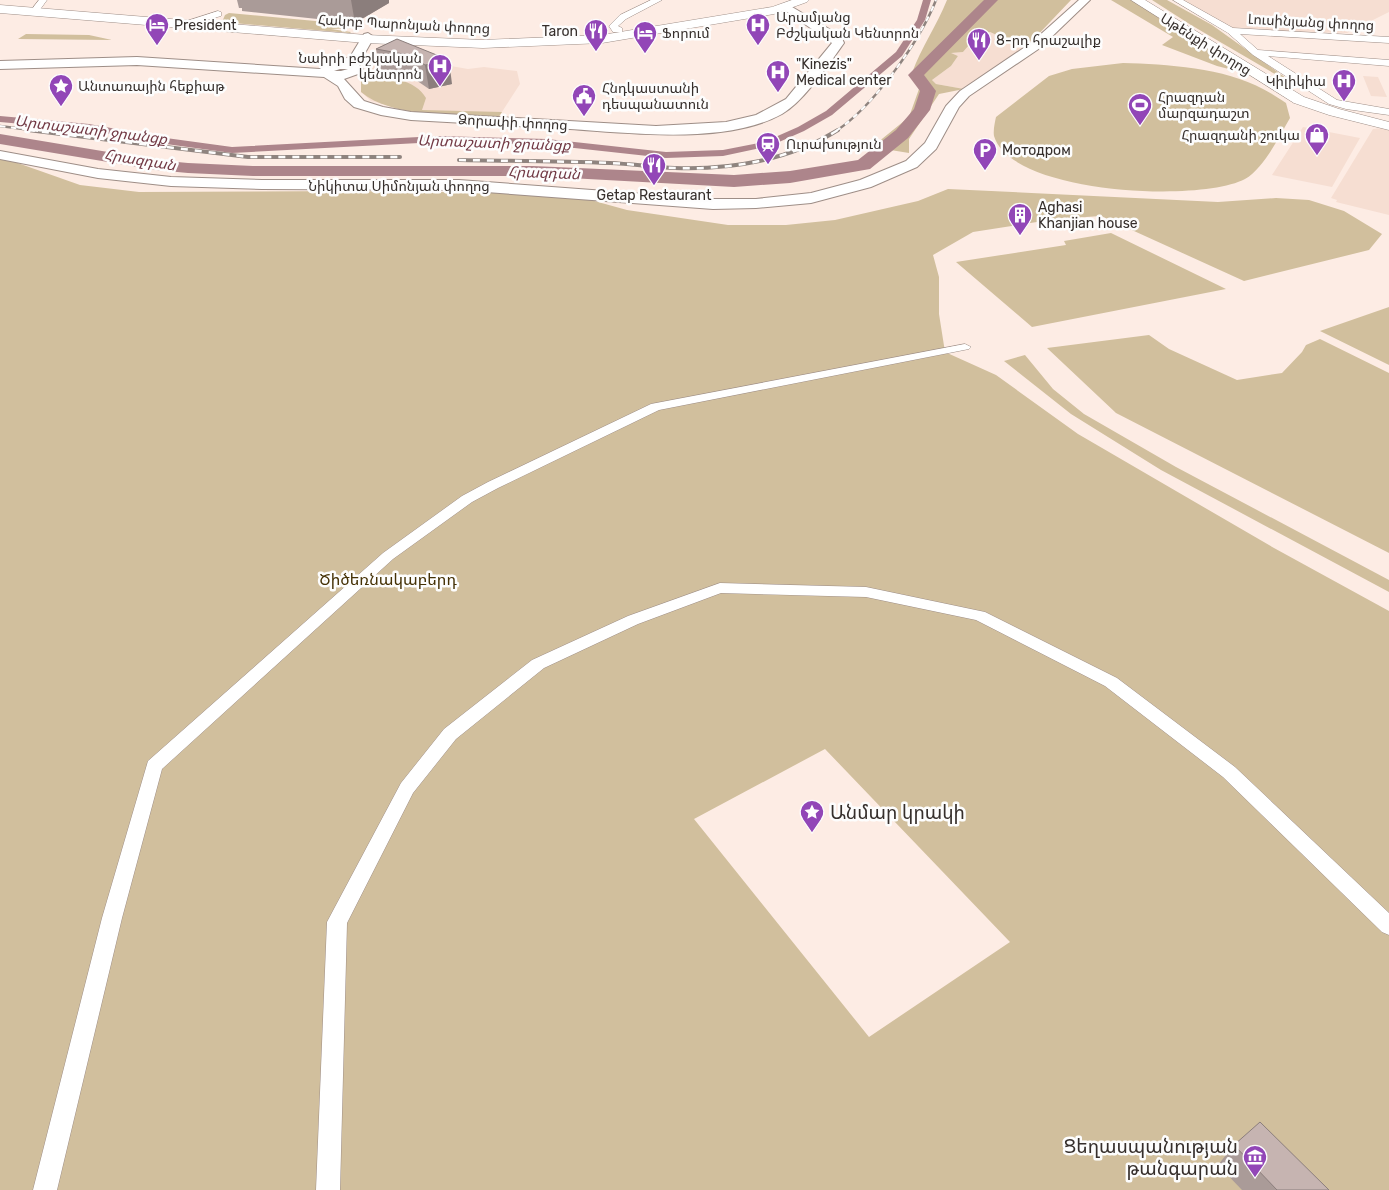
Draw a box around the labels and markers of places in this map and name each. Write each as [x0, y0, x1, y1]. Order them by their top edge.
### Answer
place label: Արամյանց Բժշկական Կենտրոն [776, 9, 919, 42]
hotel icon: President [144, 12, 170, 46]
hospital icon: Արամյանց Բժշկական Կենտրոն [745, 12, 771, 46]
place label: President [174, 17, 237, 34]
restaurant icon: Taron [583, 18, 609, 52]
hotel icon: Ֆորում [632, 20, 658, 54]
place label: Taron [542, 23, 578, 40]
place label: Ֆորում [662, 25, 710, 42]
restaurant icon: 8-րդ հրաշալիք [966, 27, 992, 61]
place label: 8-րդ հրաշալիք [996, 32, 1101, 49]
place label: Նաիրի բժշկական կենտրոն [298, 50, 422, 83]
hospital icon: Նաիրի բժշկական կենտրոն [427, 53, 453, 87]
place label: "Kinezis" Medical center [796, 56, 892, 89]
hospital icon: "Kinezis" Medical center [765, 59, 791, 93]
hospital icon: Կիլիկիա [1331, 68, 1357, 102]
place icon: Անտառային հեքիաթ [48, 73, 74, 107]
place label: Կիլիկիա [1266, 73, 1326, 90]
place label: Անտառային հեքիաթ [78, 78, 225, 95]
place label: Հնդկաստանի դեսպանատուն [602, 80, 709, 113]
public building icon: Հնդկաստանի դեսպանատուն [571, 83, 597, 117]
place label: Հրազդան մարզադաշտ [1158, 89, 1250, 122]
sports icon: Հրազդան մարզադաշտ [1127, 92, 1153, 126]
shop icon: Հրազդանի շուկա [1304, 122, 1330, 156]
place label: Հրազդանի շուկա [1181, 127, 1300, 144]
station icon: Ուրախություն [755, 131, 781, 165]
place label: Ուրախություն [786, 136, 882, 153]
parking icon: Мотодром [972, 137, 998, 171]
place label: Мотодром [1002, 142, 1071, 159]
restaurant icon: Getap Restaurant [641, 152, 667, 186]
place label: Getap Restaurant [597, 187, 712, 204]
place label: Aghasi Khanjian house [1038, 199, 1138, 232]
building icon: Aghasi Khanjian house [1007, 202, 1033, 236]
place icon: Անմար կրակի [799, 799, 825, 833]
place label: Անմար կրակի [830, 801, 965, 824]
place label: Ցեղասպանության թանգարան [1064, 1135, 1238, 1180]
museum icon: Ցեղասպանության թանգարան [1242, 1144, 1268, 1178]

